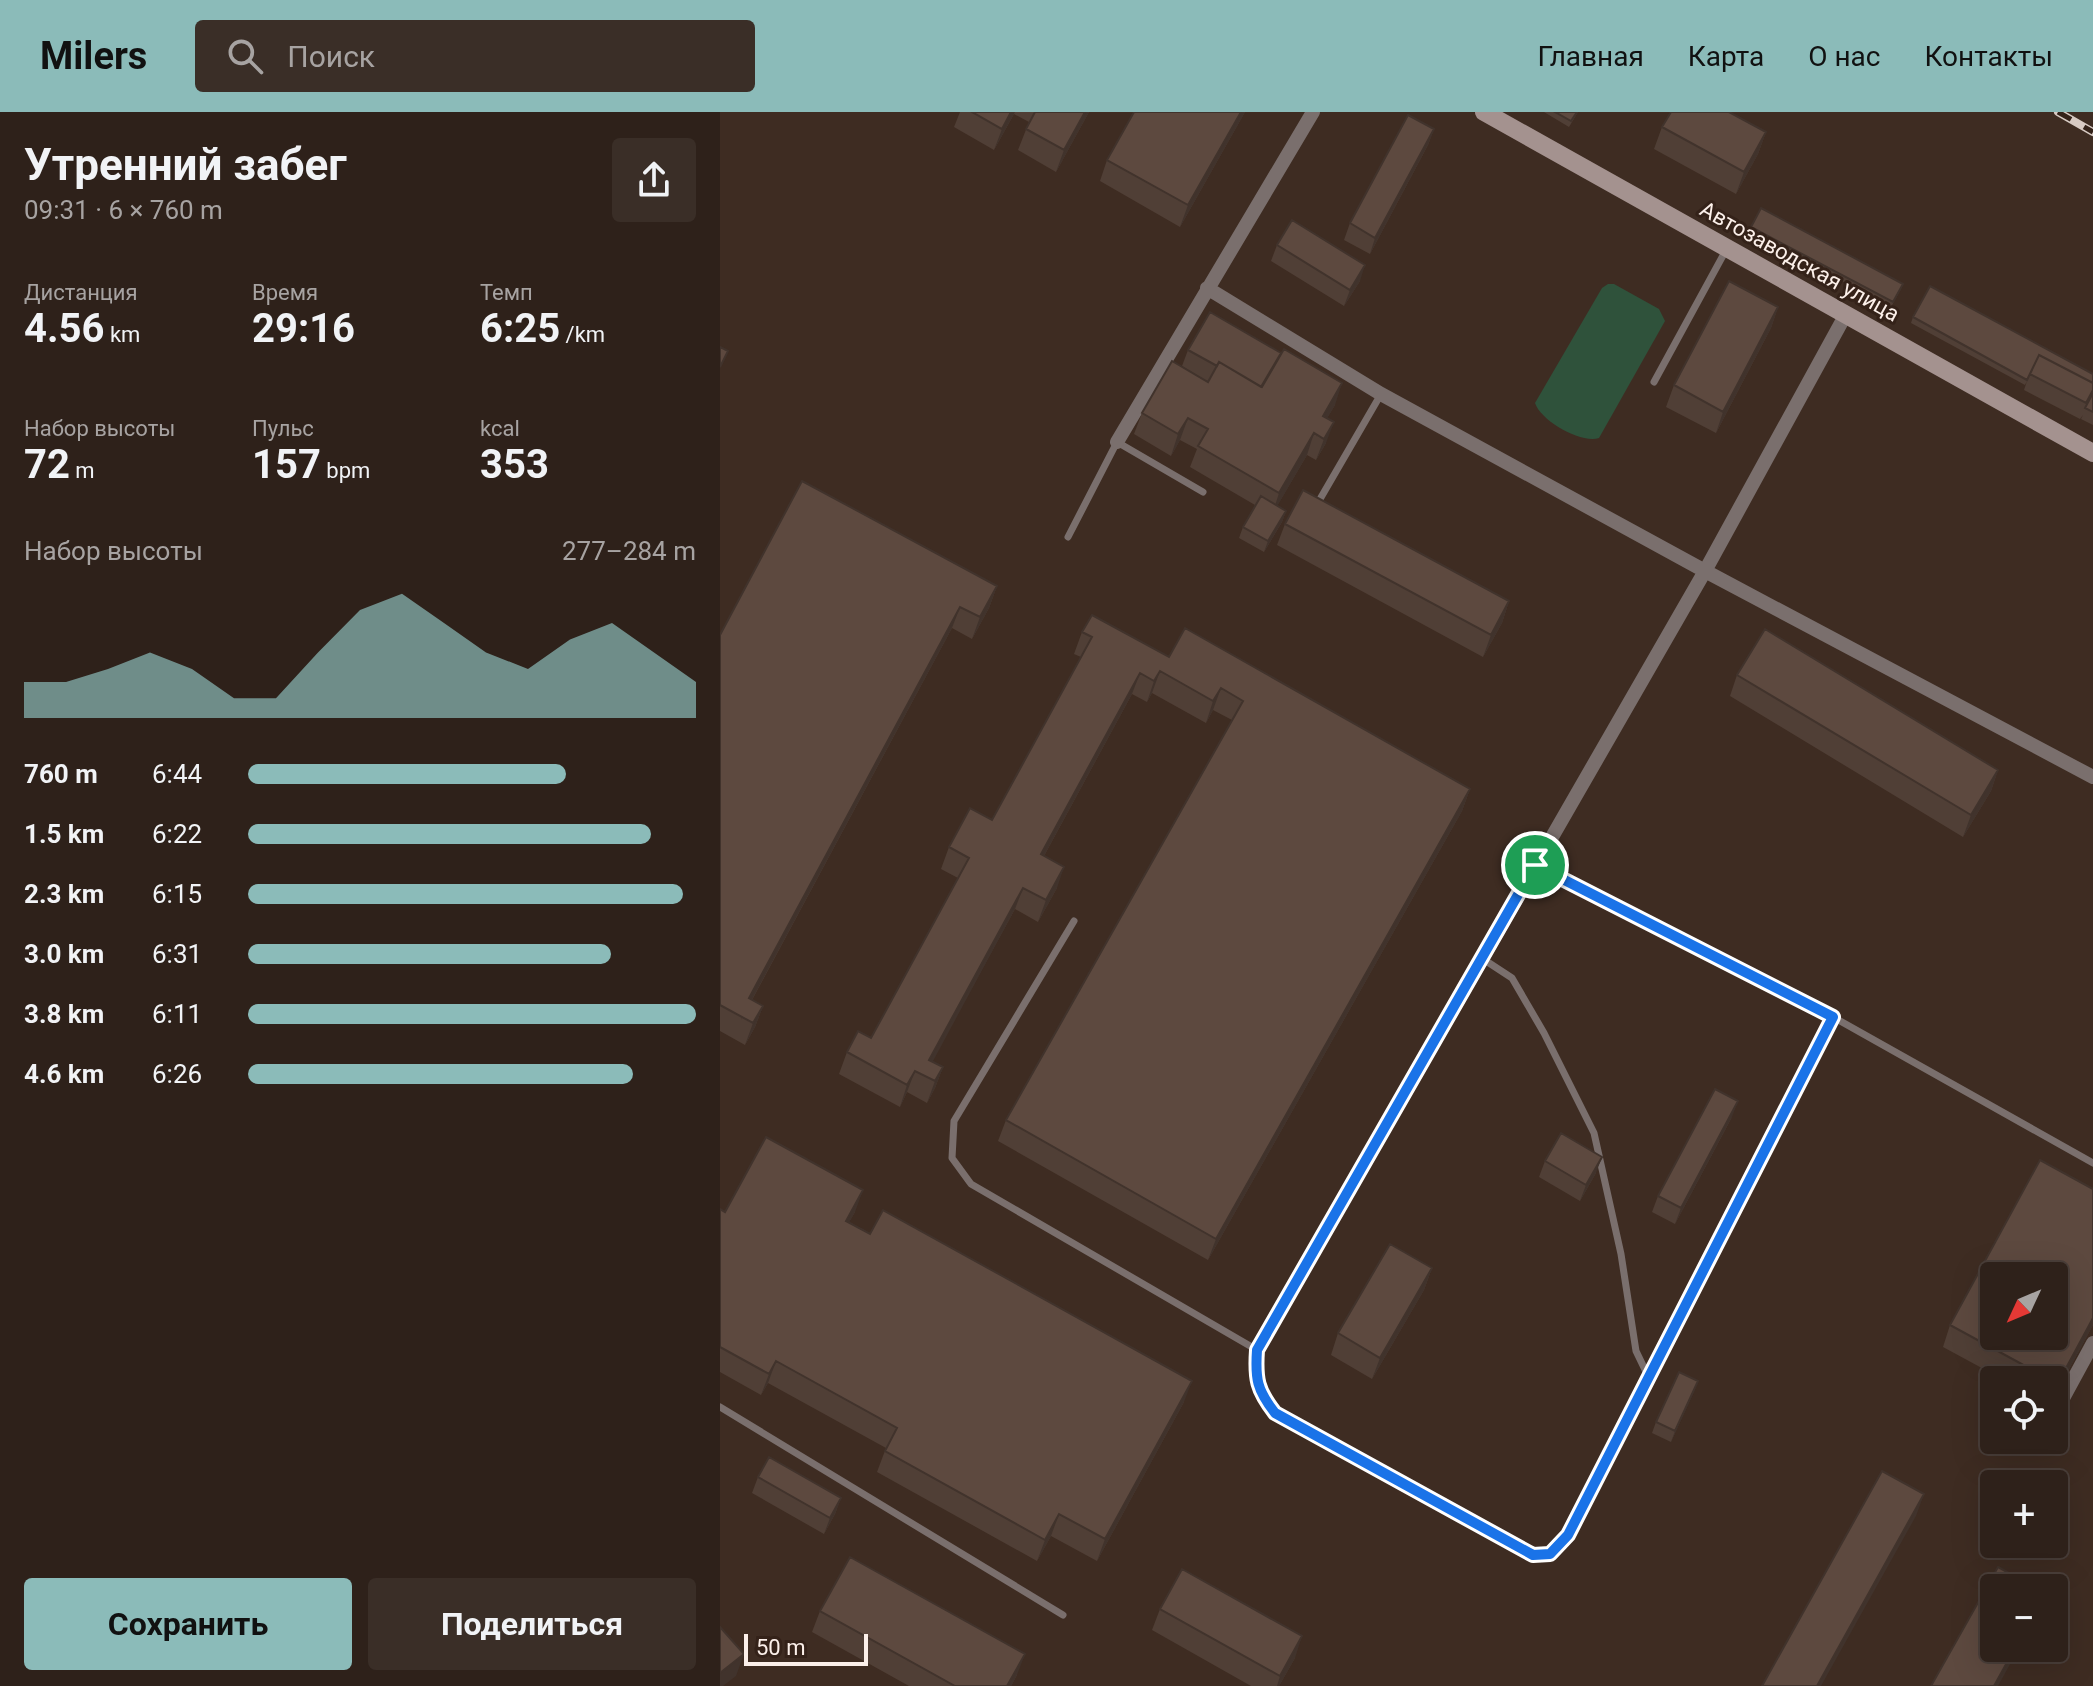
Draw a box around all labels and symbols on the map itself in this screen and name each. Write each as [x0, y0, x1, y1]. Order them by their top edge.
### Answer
street label: Автозаводская улица [1696, 196, 1904, 327]
pin [1501, 831, 1569, 899]
north arrow [1980, 1262, 2068, 1350]
scale bar [744, 1630, 868, 1666]

